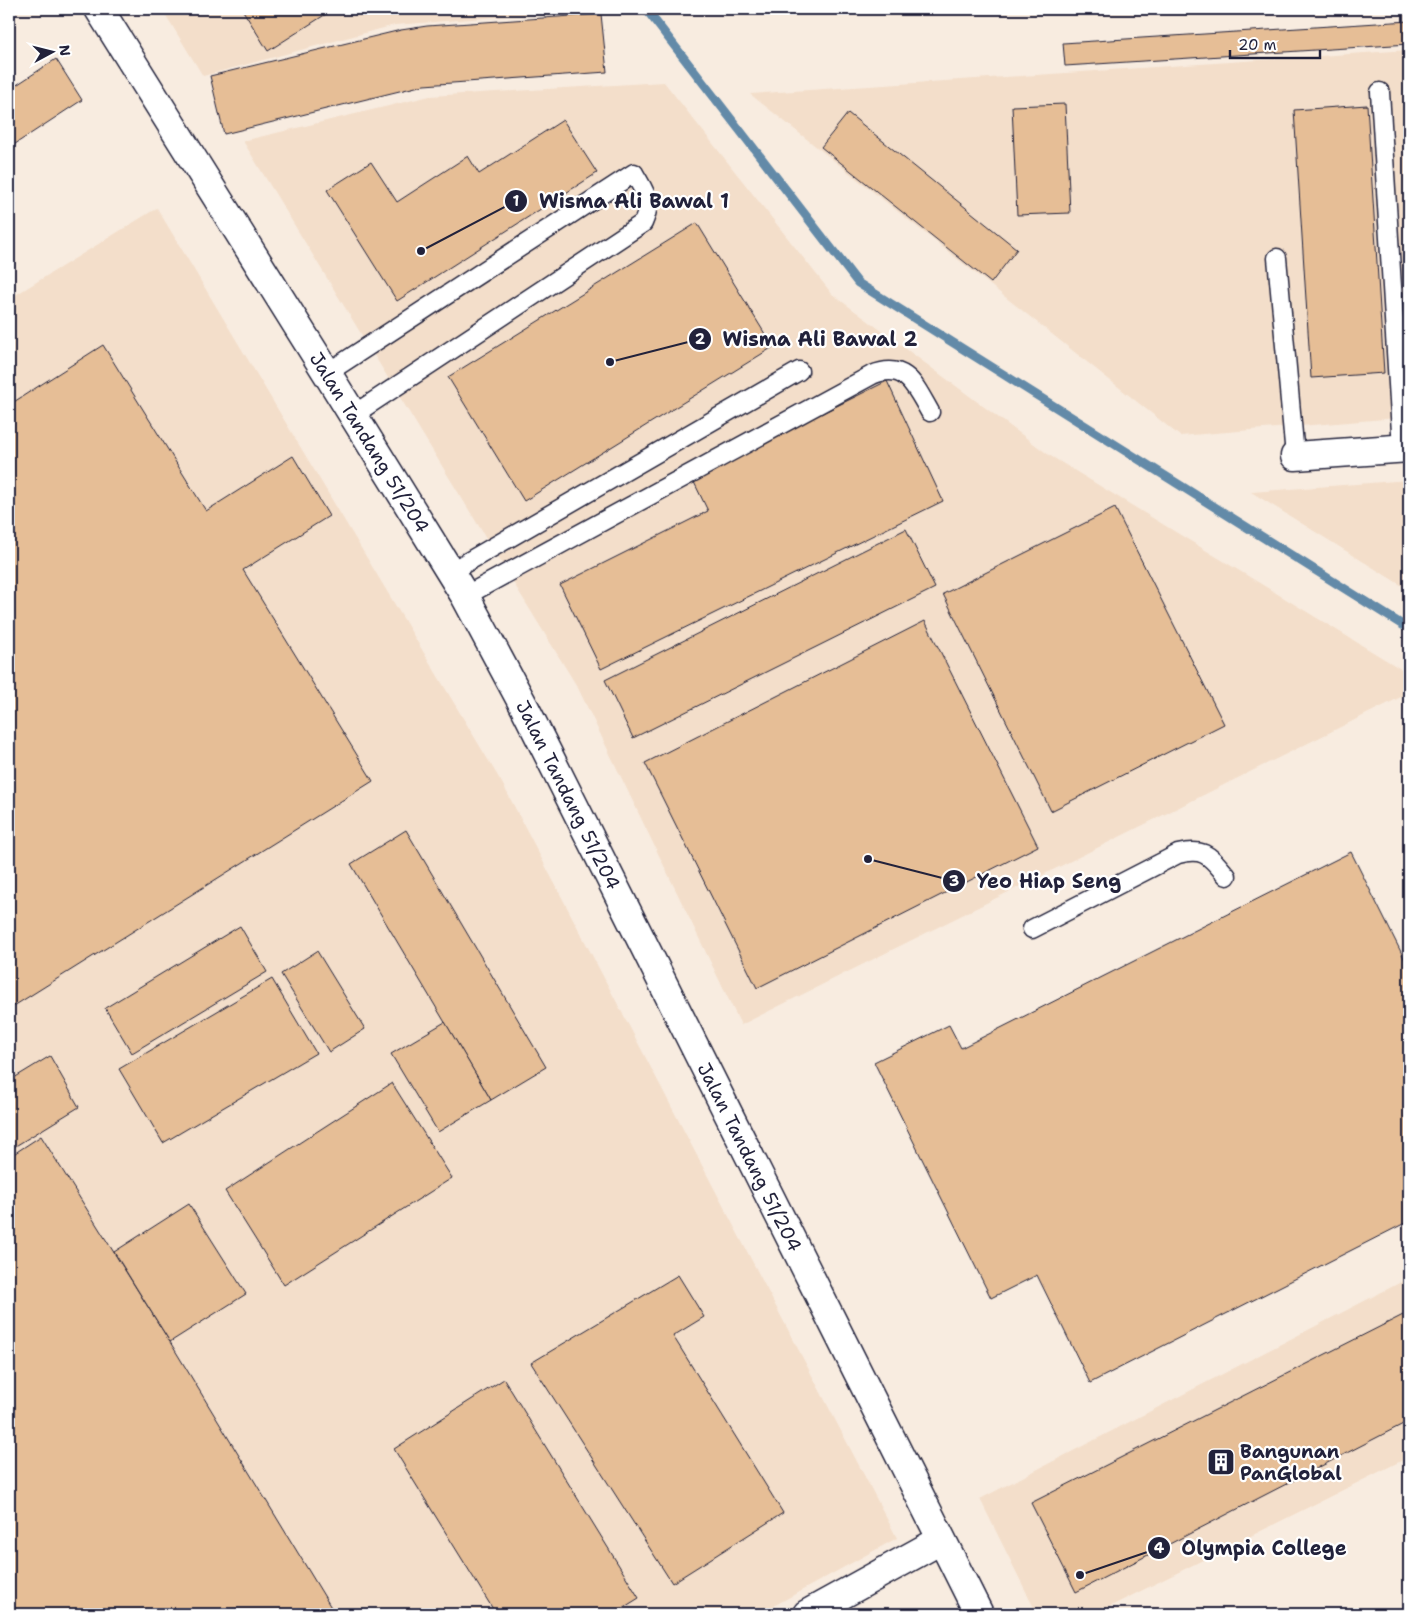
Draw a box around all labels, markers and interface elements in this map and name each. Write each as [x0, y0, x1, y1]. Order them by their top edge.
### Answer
north arrow [28, 28, 78, 78]
scale bar [1230, 28, 1320, 60]
text: 20 m [1238, 35, 1277, 55]
text: N [55, 44, 75, 57]
callout: Wisma Ali Bawal 1 [504, 183, 739, 218]
text: Wisma Ali Bawal 1 [539, 188, 729, 214]
text: 1 [513, 191, 520, 211]
callout: Wisma Ali Bawal 2 [688, 322, 928, 357]
text: Wisma Ali Bawal 2 [723, 326, 917, 352]
text: 2 [695, 329, 706, 349]
street label: Jalan Tandang 51/204 [304, 347, 435, 537]
street label: Jalan Tandang 51/204 [511, 696, 626, 894]
callout: Yeo Hiap Seng [942, 864, 1131, 899]
text: Yeo Hiap Seng [977, 868, 1121, 894]
text: 3 [949, 871, 959, 891]
street label: Jalan Tandang 51/204 [692, 1058, 808, 1256]
place label: Bangunan PanGlobal [1240, 1439, 1342, 1486]
building icon: Bangunan PanGlobal [1206, 1447, 1236, 1477]
callout: Olympia College [1147, 1531, 1357, 1566]
text: Olympia College [1181, 1535, 1347, 1561]
text: 4 [1154, 1538, 1165, 1558]

